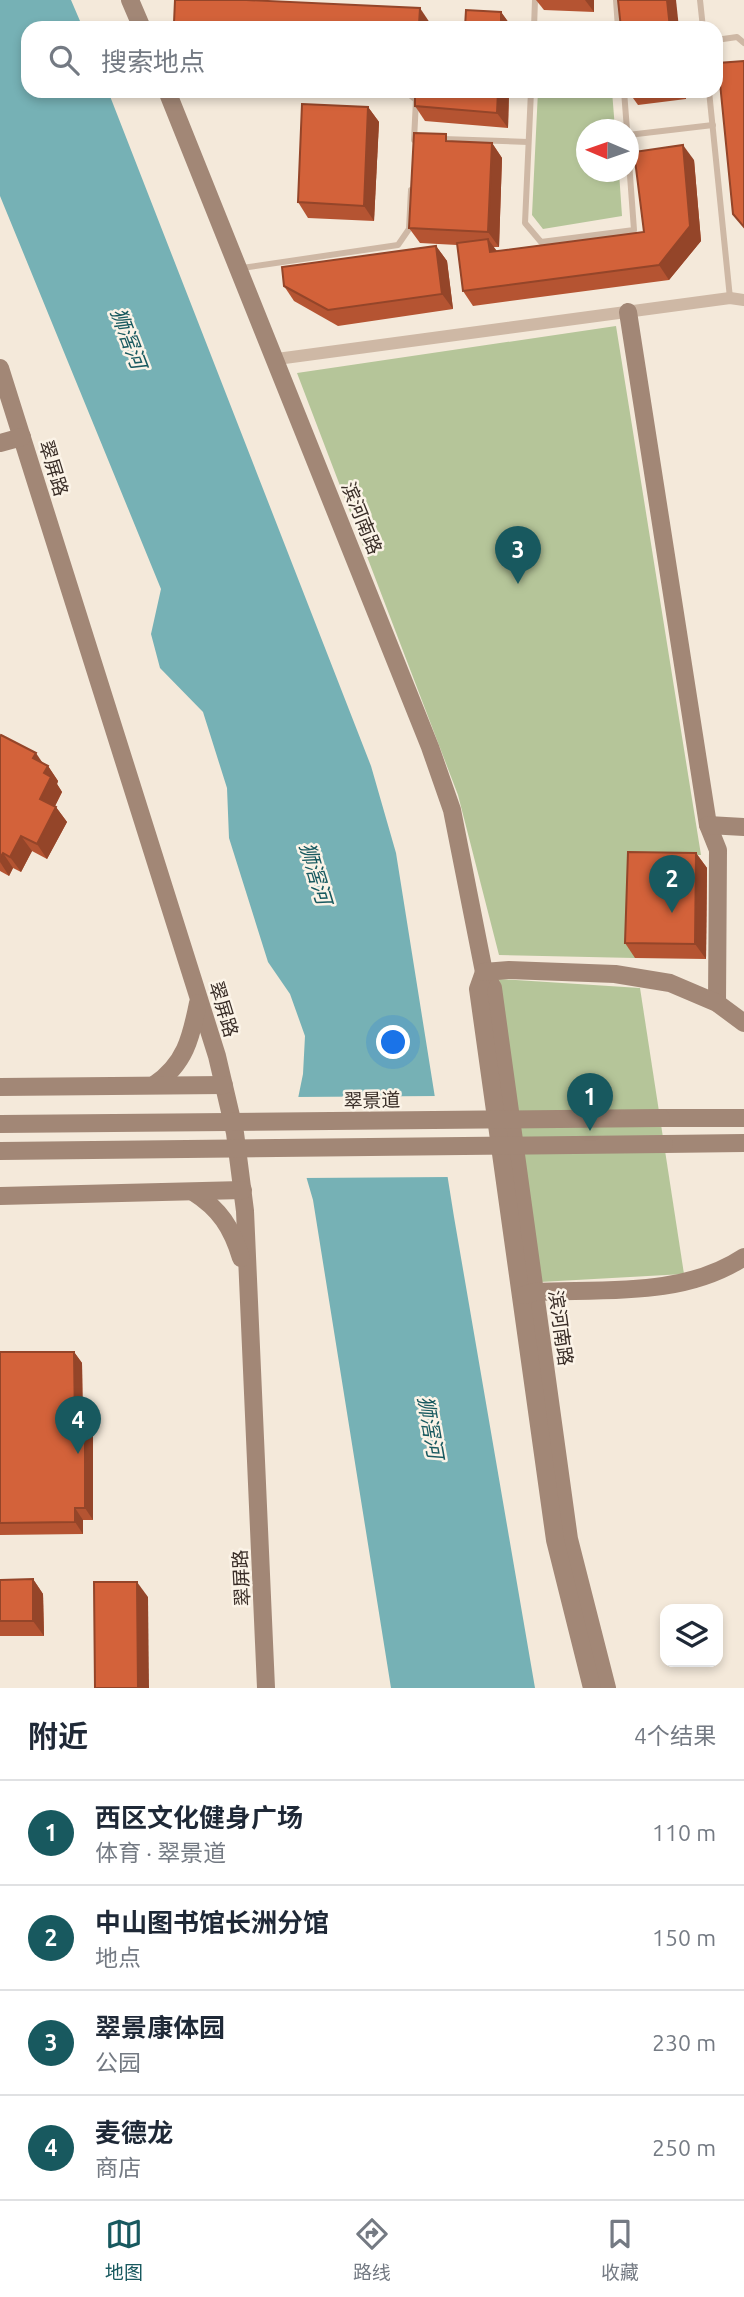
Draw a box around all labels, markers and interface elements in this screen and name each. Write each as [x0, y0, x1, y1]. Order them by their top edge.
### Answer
search box [21, 21, 723, 98]
icon: search [45, 41, 83, 79]
text: 搜索地点 [101, 47, 205, 76]
north arrow [576, 119, 639, 182]
water label: 狮滘河 [107, 304, 153, 375]
street label: 翠屏路 [35, 438, 73, 498]
street label: 滨河南路 [338, 479, 386, 557]
pin: 3 [495, 526, 541, 584]
water label: 狮滘河 [295, 839, 338, 910]
pin: 2 [649, 855, 695, 913]
street label: 翠屏路 [205, 979, 243, 1039]
your location [376, 1025, 410, 1059]
pin: 1 [567, 1073, 613, 1131]
street label: 翠景道 [343, 1089, 401, 1111]
street label: 滨河南路 [545, 1289, 577, 1367]
water label: 狮滘河 [414, 1394, 449, 1464]
pin: 4 [55, 1396, 101, 1454]
street label: 翠屏路 [229, 1549, 253, 1607]
map controls [660, 1604, 723, 1667]
button: layers [660, 1604, 723, 1667]
text: 附近 [28, 1719, 88, 1753]
text: 4个结果 [634, 1723, 716, 1748]
text: 西区文化健身广场 [95, 1803, 303, 1832]
text: 1 [45, 1820, 57, 1845]
text: 110 m [652, 1820, 716, 1845]
text: 体育 · 翠景道 [95, 1840, 226, 1865]
text: 中山图书馆长洲分馆 [95, 1908, 329, 1937]
text: 2 [45, 1925, 57, 1950]
text: 150 m [652, 1925, 716, 1950]
text: 地点 [95, 1945, 141, 1970]
text: 翠景康体园 [95, 2013, 225, 2042]
text: 3 [45, 2030, 57, 2055]
text: 230 m [652, 2030, 716, 2055]
text: 公园 [95, 2050, 141, 2075]
text: 麦德龙 [95, 2118, 173, 2147]
text: 4 [45, 2135, 57, 2160]
text: 250 m [652, 2135, 716, 2160]
text: 商店 [95, 2155, 141, 2180]
tab: 地图 [105, 2215, 143, 2284]
tab: 路线 [353, 2215, 391, 2284]
tab: 收藏 [601, 2215, 639, 2284]

